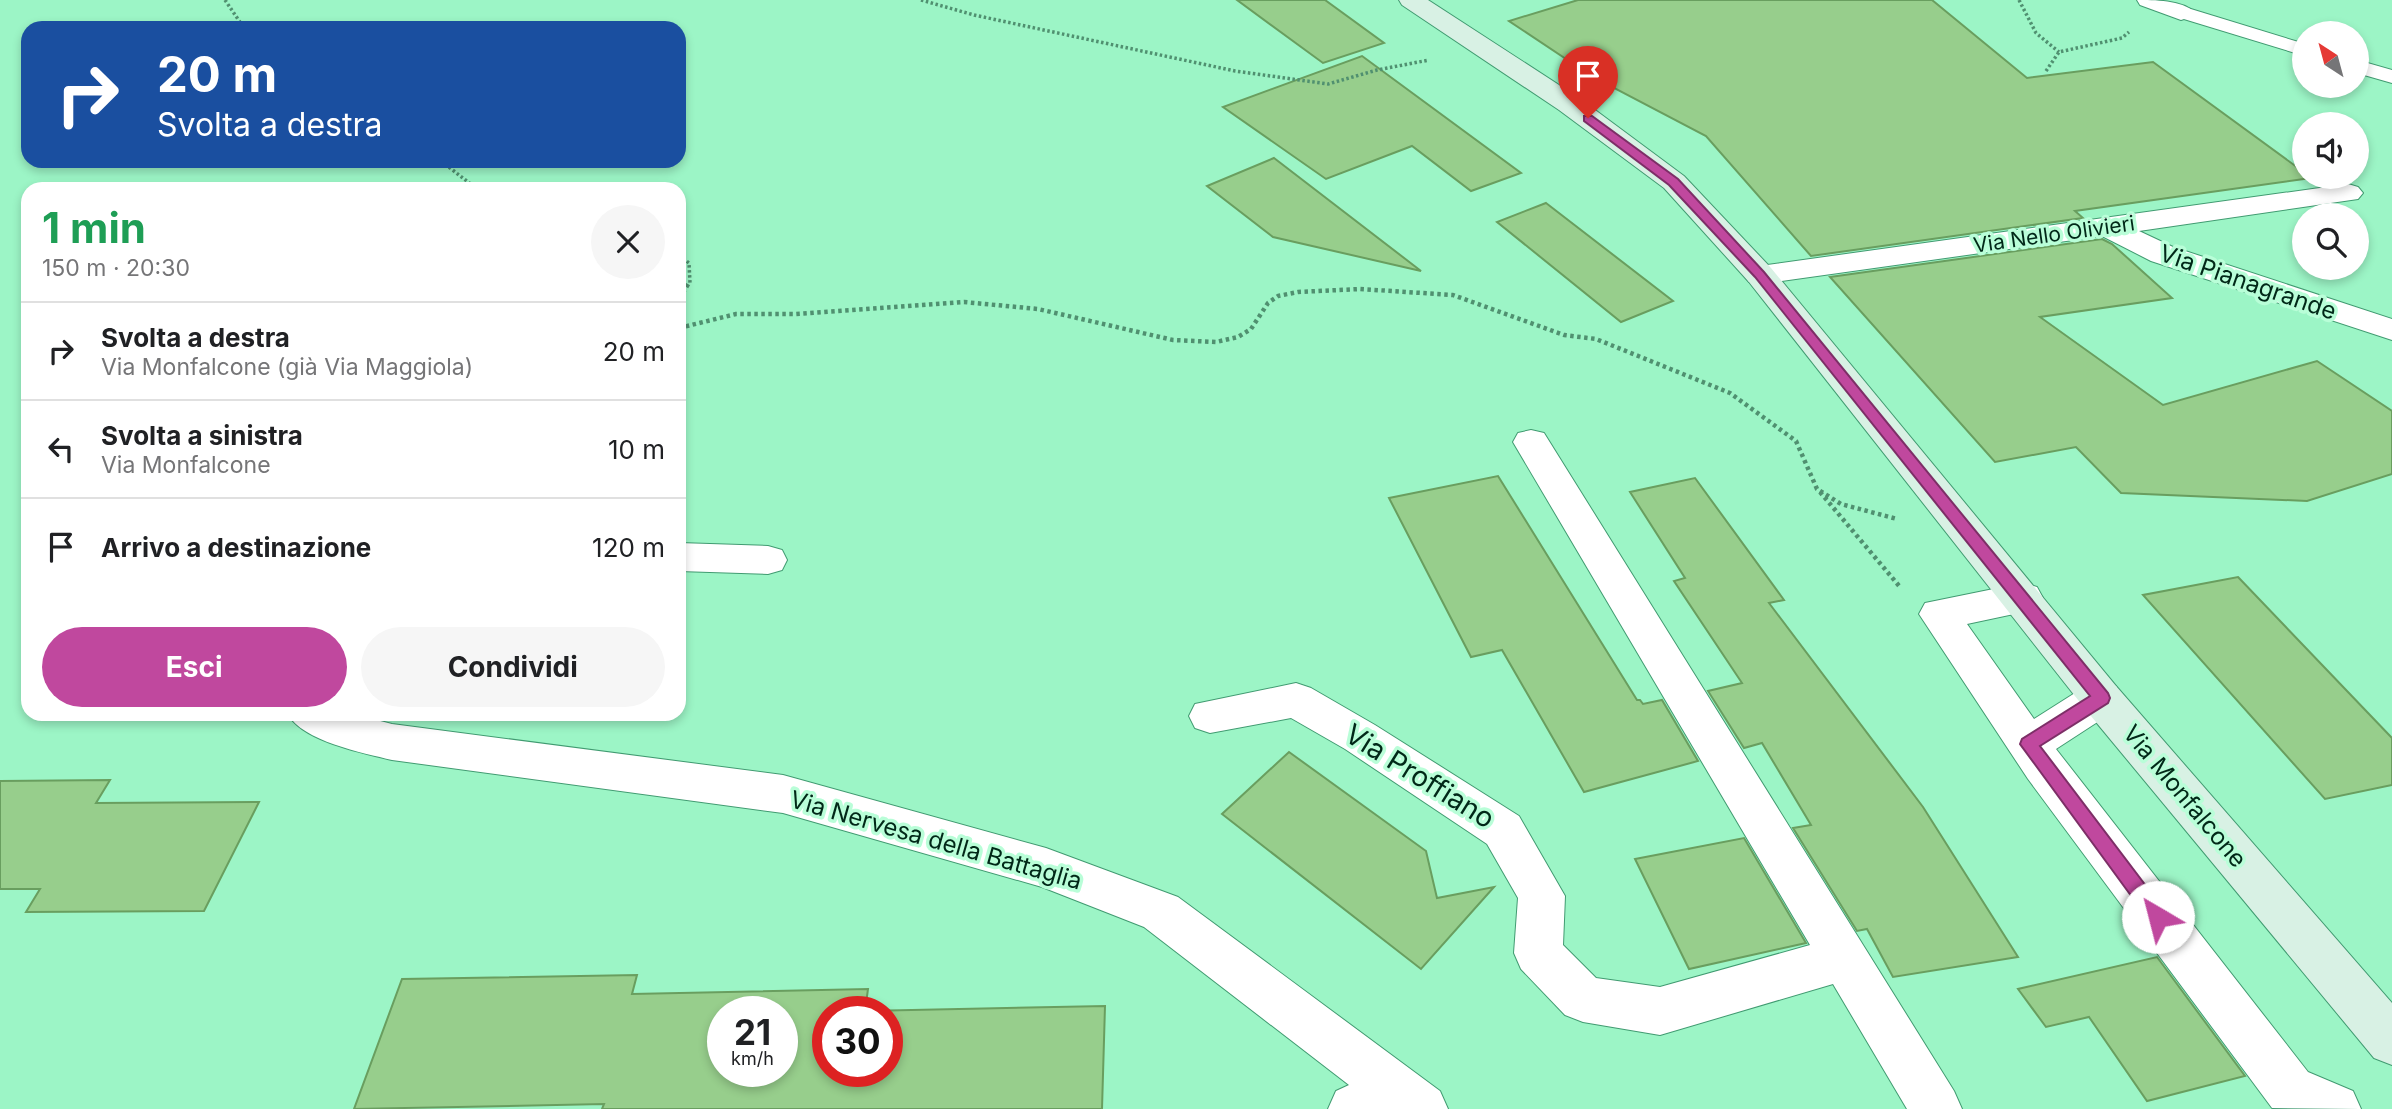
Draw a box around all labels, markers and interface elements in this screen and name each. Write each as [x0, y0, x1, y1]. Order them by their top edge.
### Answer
north arrow [2292, 21, 2370, 98]
map controls [2292, 21, 2369, 280]
text: 20 m [157, 45, 277, 104]
pin [1558, 46, 1618, 118]
icon: right [42, 49, 133, 140]
icon: arrive [1569, 57, 1607, 95]
text: Svolta a destra [157, 105, 382, 144]
button: sound [2292, 112, 2369, 189]
text: 1 min [42, 202, 146, 253]
button: search [2292, 203, 2369, 280]
button: close [591, 205, 665, 279]
street label: Via Nello Olivieri [1972, 210, 2136, 258]
street label: Via Pianagrande [2156, 238, 2340, 326]
text: 150 m · 20:30 [42, 254, 190, 282]
text: Svolta a destra [101, 322, 290, 353]
icon: right [42, 332, 80, 370]
text: 20 m [603, 336, 665, 367]
text: Via Monfalcone (già Via Maggiola) [101, 353, 473, 381]
text: Svolta a sinistra [101, 420, 303, 451]
icon: left [42, 430, 80, 468]
text: 10 m [608, 434, 665, 465]
text: Via Monfalcone [101, 451, 271, 479]
icon: arrive [42, 528, 80, 566]
text: Arrivo a destinazione [101, 532, 371, 563]
text: 120 m [592, 532, 665, 563]
button: Esci [42, 627, 347, 707]
button: Condividi [361, 627, 665, 707]
street label: Via Proffiano [1339, 717, 1501, 835]
street label: Via Monfalcone [2117, 719, 2253, 873]
street label: Via Nervesa della Battaglia [787, 784, 1085, 896]
position arrow [2121, 880, 2195, 954]
speed limit sign: 30 [812, 996, 903, 1087]
text: 21 [734, 1011, 771, 1053]
text: km/h [731, 1048, 774, 1069]

